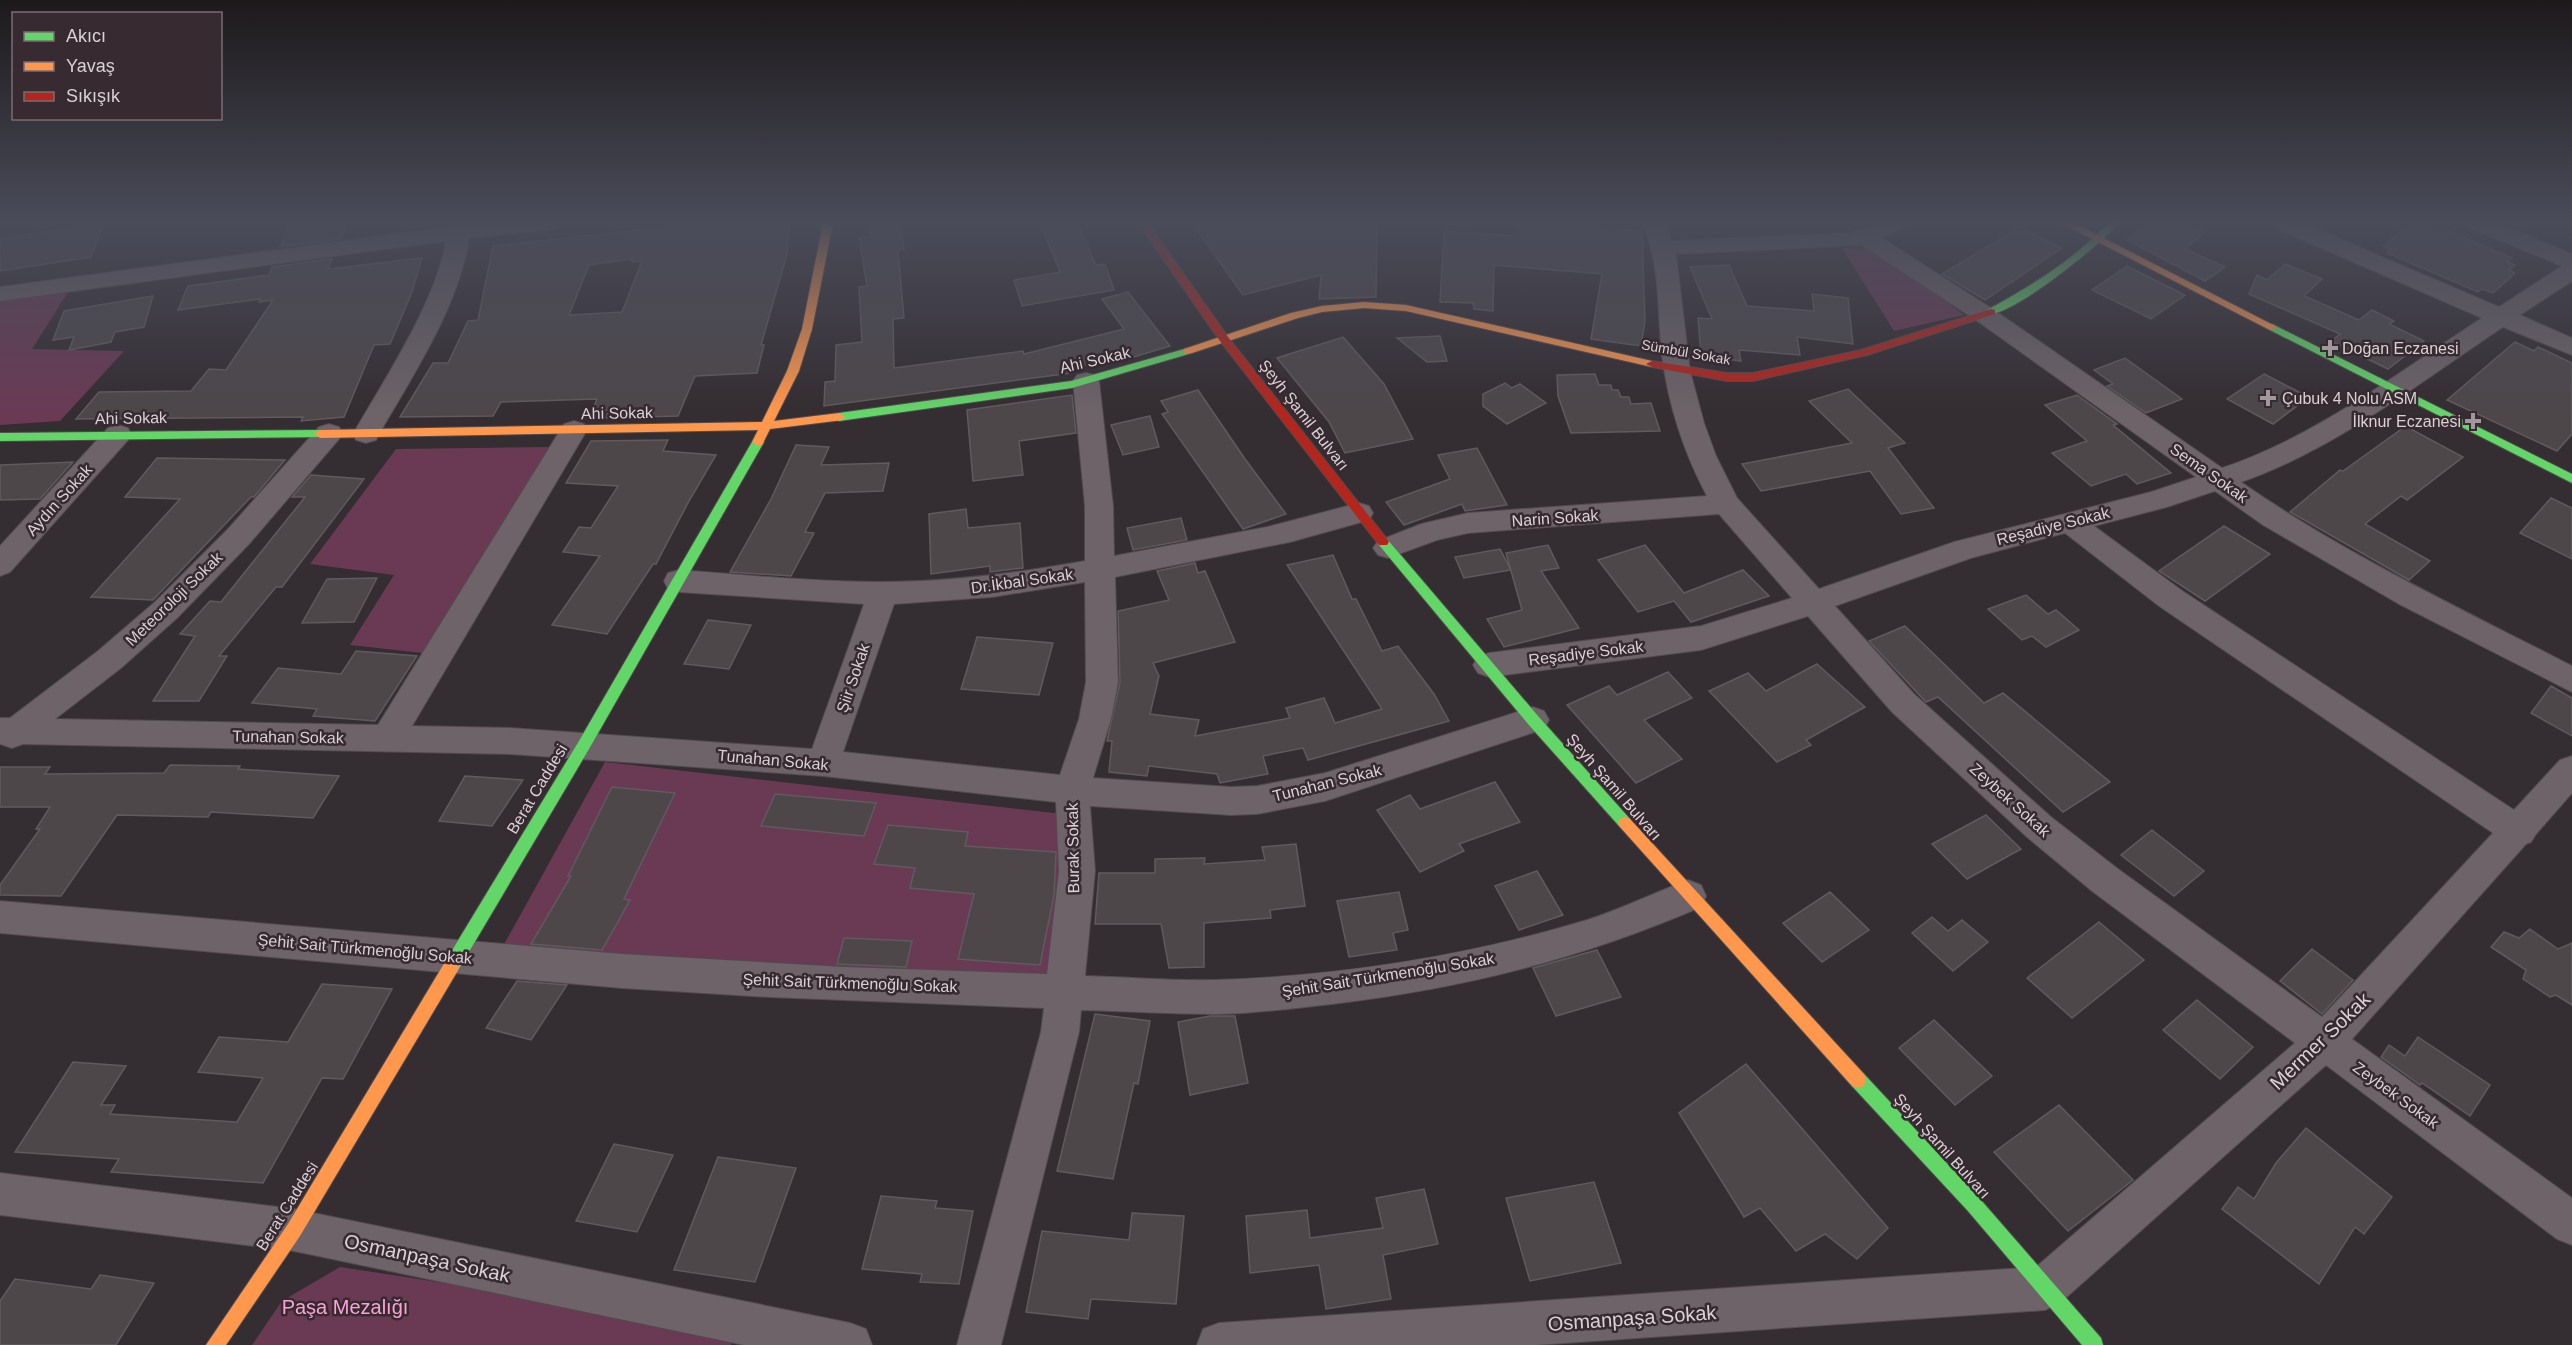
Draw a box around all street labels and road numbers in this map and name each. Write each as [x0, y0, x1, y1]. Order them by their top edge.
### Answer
street label: Sümbül Sokak [1640, 336, 1733, 368]
street label: Ahi Sokak [1058, 343, 1133, 376]
street label: Şeyh Şamil Bulvarı [1256, 357, 1352, 473]
street label: Ahi Sokak [581, 404, 654, 422]
street label: Ahi Sokak [95, 409, 168, 427]
street label: Sema Sokak [2167, 440, 2252, 507]
street label: Aydın Sokak [23, 460, 96, 539]
street label: Reşadiye Sokak [1995, 504, 2112, 548]
street label: Narin Sokak [1511, 506, 1600, 530]
street label: Meteoroloji Sokak [122, 548, 226, 649]
street label: Dr.İkbal Sokak [970, 564, 1075, 597]
street label: Reşadiye Sokak [1528, 637, 1645, 668]
street label: Şiir Sokak [833, 640, 873, 715]
street label: Tunahan Sokak [232, 728, 345, 746]
street label: Şeyh Şamil Bulvarı [1563, 730, 1665, 844]
street label: Berat Caddesi [504, 741, 570, 837]
street label: Tunahan Sokak [717, 747, 830, 773]
street label: Zeybek Sokak [1967, 760, 2054, 841]
street label: Tunahan Sokak [1271, 761, 1384, 805]
street label: Burak Sokak [1064, 802, 1082, 894]
street label: Şehit Sait Türkmenoğlu Sokak [257, 931, 474, 967]
street label: Şehit Sait Türkmenoğlu Sokak [1281, 950, 1496, 1000]
street label: Şehit Sait Türkmenoğlu Sokak [742, 971, 959, 995]
street label: Mermer Sokak [2266, 987, 2375, 1094]
street label: Zeybek Sokak [2350, 1058, 2443, 1132]
street label: Şeyh Şamil Bulvarı [1890, 1090, 1994, 1202]
street label: Berat Caddesi [253, 1159, 321, 1253]
street label: Osmanpaşa Sokak [342, 1230, 513, 1287]
street label: Osmanpaşa Sokak [1547, 1301, 1718, 1335]

